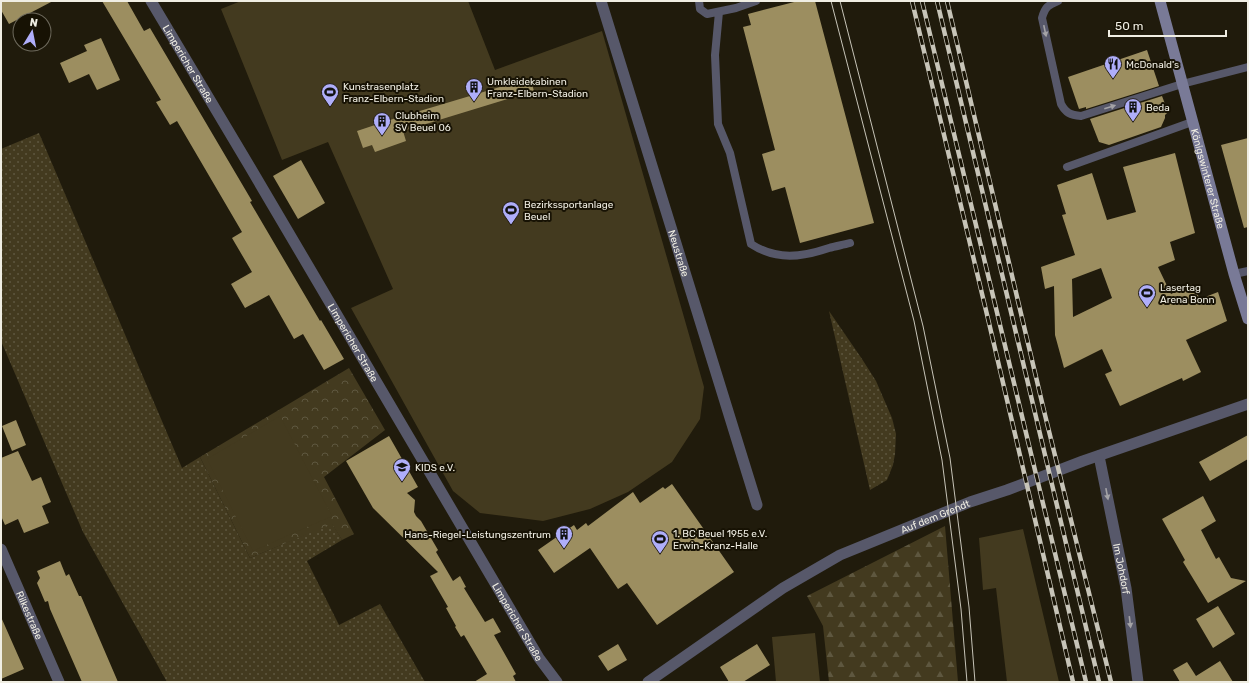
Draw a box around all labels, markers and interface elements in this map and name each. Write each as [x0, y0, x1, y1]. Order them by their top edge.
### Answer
north arrow [12, 12, 52, 52]
scale bar [1109, 12, 1226, 38]
text: N [29, 16, 39, 30]
text: 50 m [1115, 19, 1143, 33]
street label: Limpericher Straße [160, 23, 216, 106]
one-way arrow [1043, 25, 1049, 37]
restaurant icon: McDonald's [1103, 54, 1123, 79]
place label: McDonald's [1126, 59, 1179, 71]
place label: Umkleidekabinen Franz-Elbern-Stadion [487, 76, 588, 100]
building icon: Umkleidekabinen Franz-Elbern-Stadion [464, 77, 484, 102]
place label: Kunstrasenplatz Franz-Elbern-Stadion [343, 81, 444, 105]
sports icon: Kunstrasenplatz Franz-Elbern-Stadion [320, 82, 340, 107]
building icon: Beda [1123, 97, 1143, 122]
place label: Beda [1146, 102, 1170, 114]
one-way arrow [1104, 104, 1116, 110]
place label: Clubheim SV Beuel 06 [395, 110, 451, 134]
building icon: Clubheim SV Beuel 06 [372, 111, 392, 136]
street label: Königswinterer Straße [1188, 128, 1227, 231]
place label: Bezirkssportanlage Beuel [524, 199, 614, 223]
sports icon: Bezirkssportanlage Beuel [501, 200, 521, 225]
street label: Neustraße [665, 229, 691, 279]
place label: Lasertag Arena Bonn [1160, 282, 1215, 306]
sports icon: Lasertag Arena Bonn [1137, 283, 1157, 308]
street label: Limpericher Straße [325, 302, 380, 385]
school or university icon: KIDS e.V. [392, 457, 412, 482]
place label: KIDS e.V. [415, 462, 455, 474]
one-way arrow [1104, 488, 1110, 500]
street label: Auf dem Grendt [899, 498, 972, 537]
building icon: Hans-Riegel-Leistungszentrum [554, 524, 574, 549]
place label: 1. BC Beuel 1955 e.V. Erwin-Kranz-Halle [673, 528, 767, 552]
place label: Hans-Riegel-Leistungszentrum [404, 529, 551, 541]
sports icon: 1. BC Beuel 1955 e.V. Erwin-Kranz-Halle [650, 529, 670, 554]
street label: Im Johdorf [1110, 542, 1132, 595]
street label: Limpericher Straße [489, 581, 545, 664]
street label: Rilkestraße [13, 589, 45, 642]
one-way arrow [1127, 616, 1134, 628]

